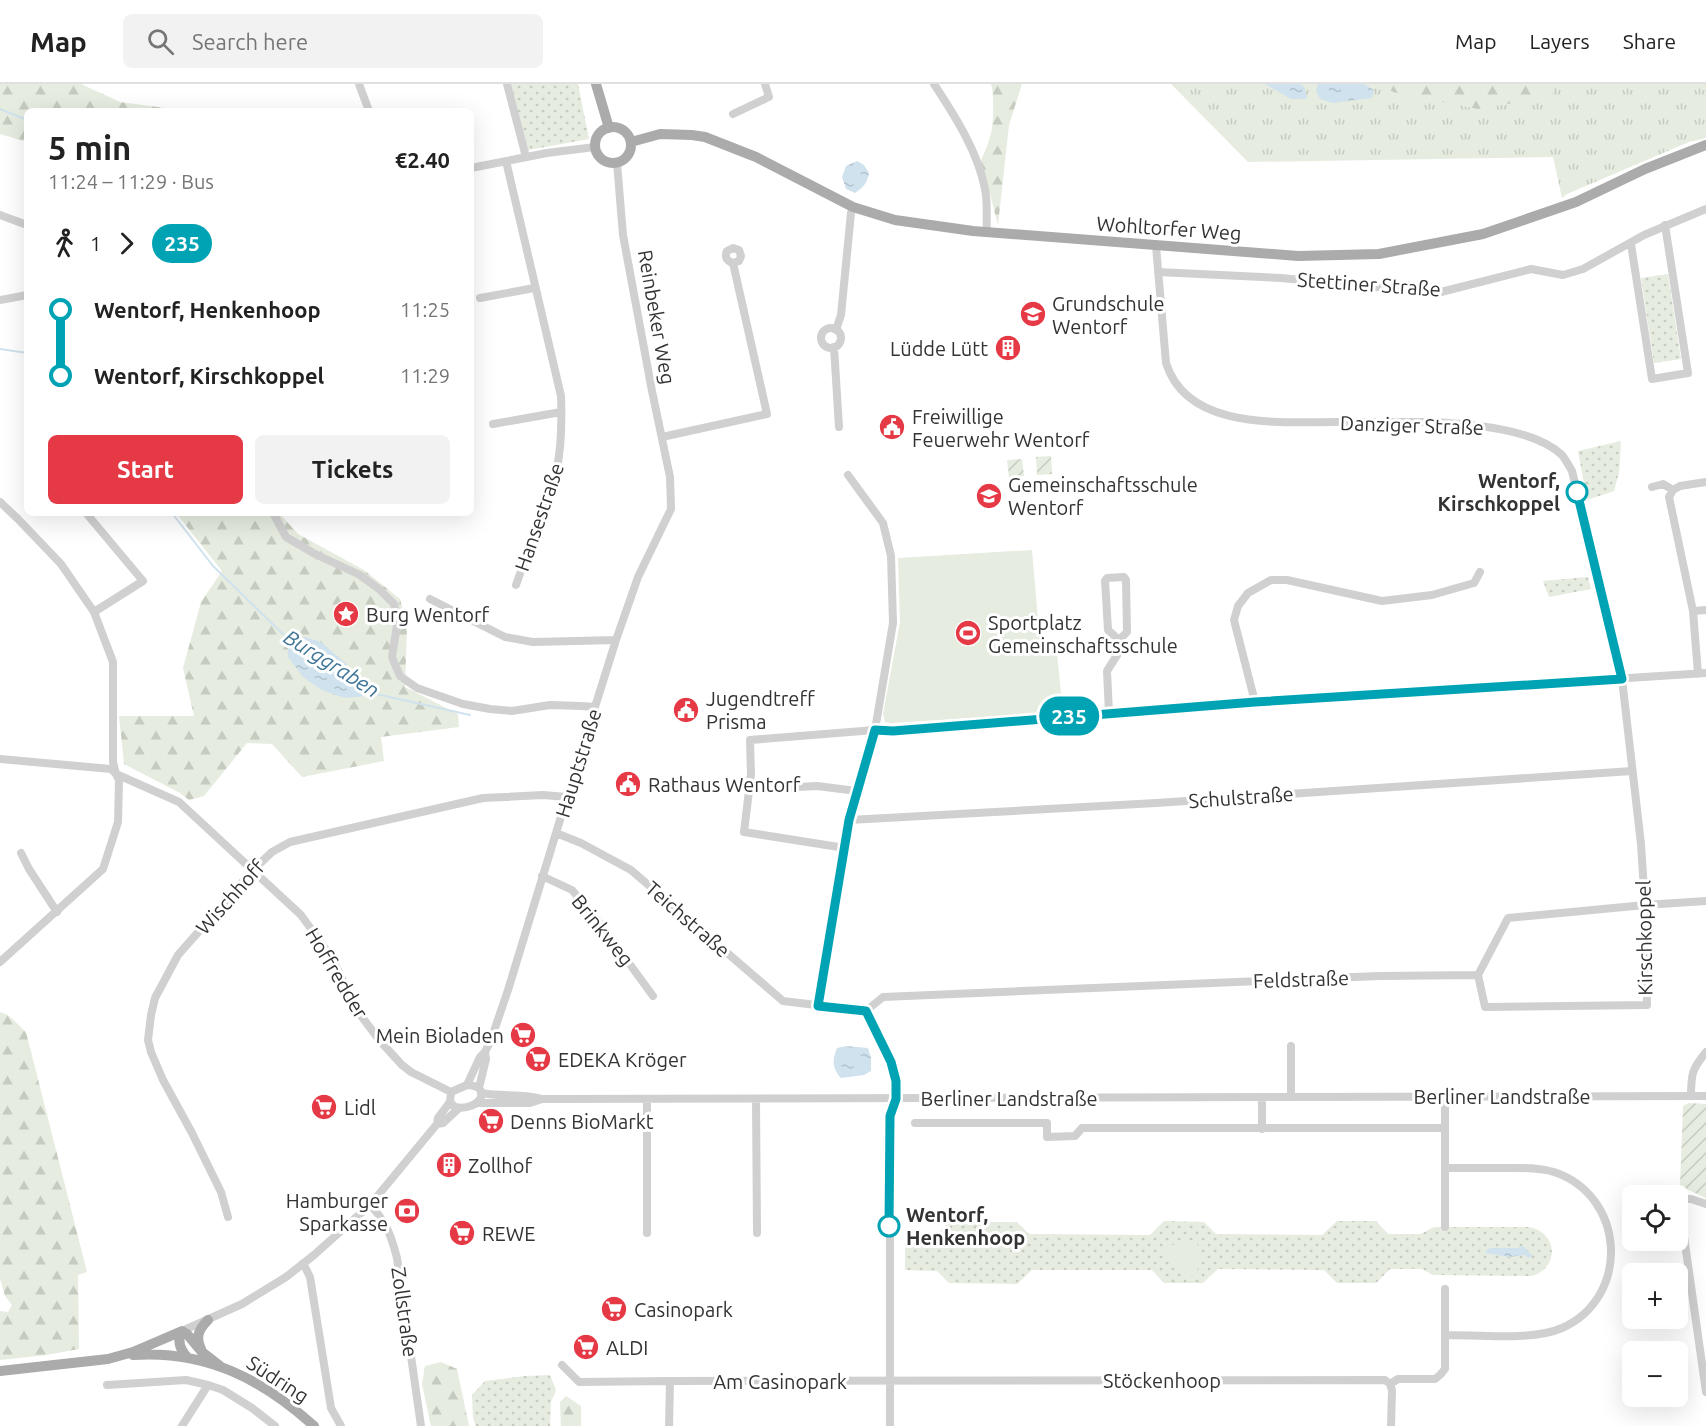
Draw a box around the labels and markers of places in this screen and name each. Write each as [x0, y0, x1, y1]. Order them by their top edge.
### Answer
place label: Grundschule Wentorf [1052, 292, 1164, 338]
school or university icon: Grundschule Wentorf [1018, 299, 1048, 329]
building icon: Lüdde Lütt [993, 333, 1023, 363]
place label: Lüdde Lütt [890, 337, 988, 360]
place label: Freiwillige Feuerwehr Wentorf [912, 405, 1090, 451]
public building icon: Freiwillige Feuerwehr Wentorf [877, 412, 907, 442]
place label: Wentorf, Kirschkoppel [1438, 469, 1560, 515]
place label: Gemeinschaftsschule Wentorf [1008, 473, 1198, 519]
school or university icon: Gemeinschaftsschule Wentorf [974, 481, 1004, 511]
marker: Wentorf, Kirschkoppel [1566, 481, 1588, 503]
place icon: Burg Wentorf [331, 599, 361, 629]
place label: Burg Wentorf [366, 603, 490, 626]
place label: Sportplatz Gemeinschaftsschule [988, 611, 1178, 657]
sports icon: Sportplatz Gemeinschaftsschule [953, 618, 983, 648]
place label: Jugendtreff Prisma [706, 687, 815, 733]
public building icon: Jugendtreff Prisma [671, 695, 701, 725]
public building icon: Rathaus Wentorf [613, 769, 643, 799]
place label: Rathaus Wentorf [648, 773, 801, 796]
supermarket icon: Mein Bioladen [508, 1020, 538, 1050]
place label: Mein Bioladen [376, 1024, 504, 1047]
supermarket icon: EDEKA Kröger [523, 1044, 553, 1074]
place label: EDEKA Kröger [558, 1048, 687, 1071]
supermarket icon: Lidl [309, 1092, 339, 1122]
place label: Lidl [344, 1096, 376, 1119]
supermarket icon: Denns BioMarkt [476, 1106, 506, 1136]
place label: Denns BioMarkt [510, 1110, 654, 1133]
building icon: Zollhof [434, 1150, 464, 1180]
place label: Zollhof [468, 1154, 532, 1177]
place label: Hamburger Sparkasse [286, 1189, 388, 1235]
bank icon: Hamburger Sparkasse [392, 1196, 422, 1226]
place label: Wentorf, Henkenhoop [906, 1203, 1025, 1249]
marker: Wentorf, Henkenhoop [878, 1215, 900, 1237]
supermarket icon: REWE [447, 1218, 477, 1248]
place label: REWE [482, 1222, 535, 1245]
supermarket icon: Casinopark [599, 1294, 629, 1324]
place label: Casinopark [634, 1298, 733, 1321]
supermarket icon: ALDI [571, 1332, 601, 1362]
place label: ALDI [606, 1336, 648, 1359]

